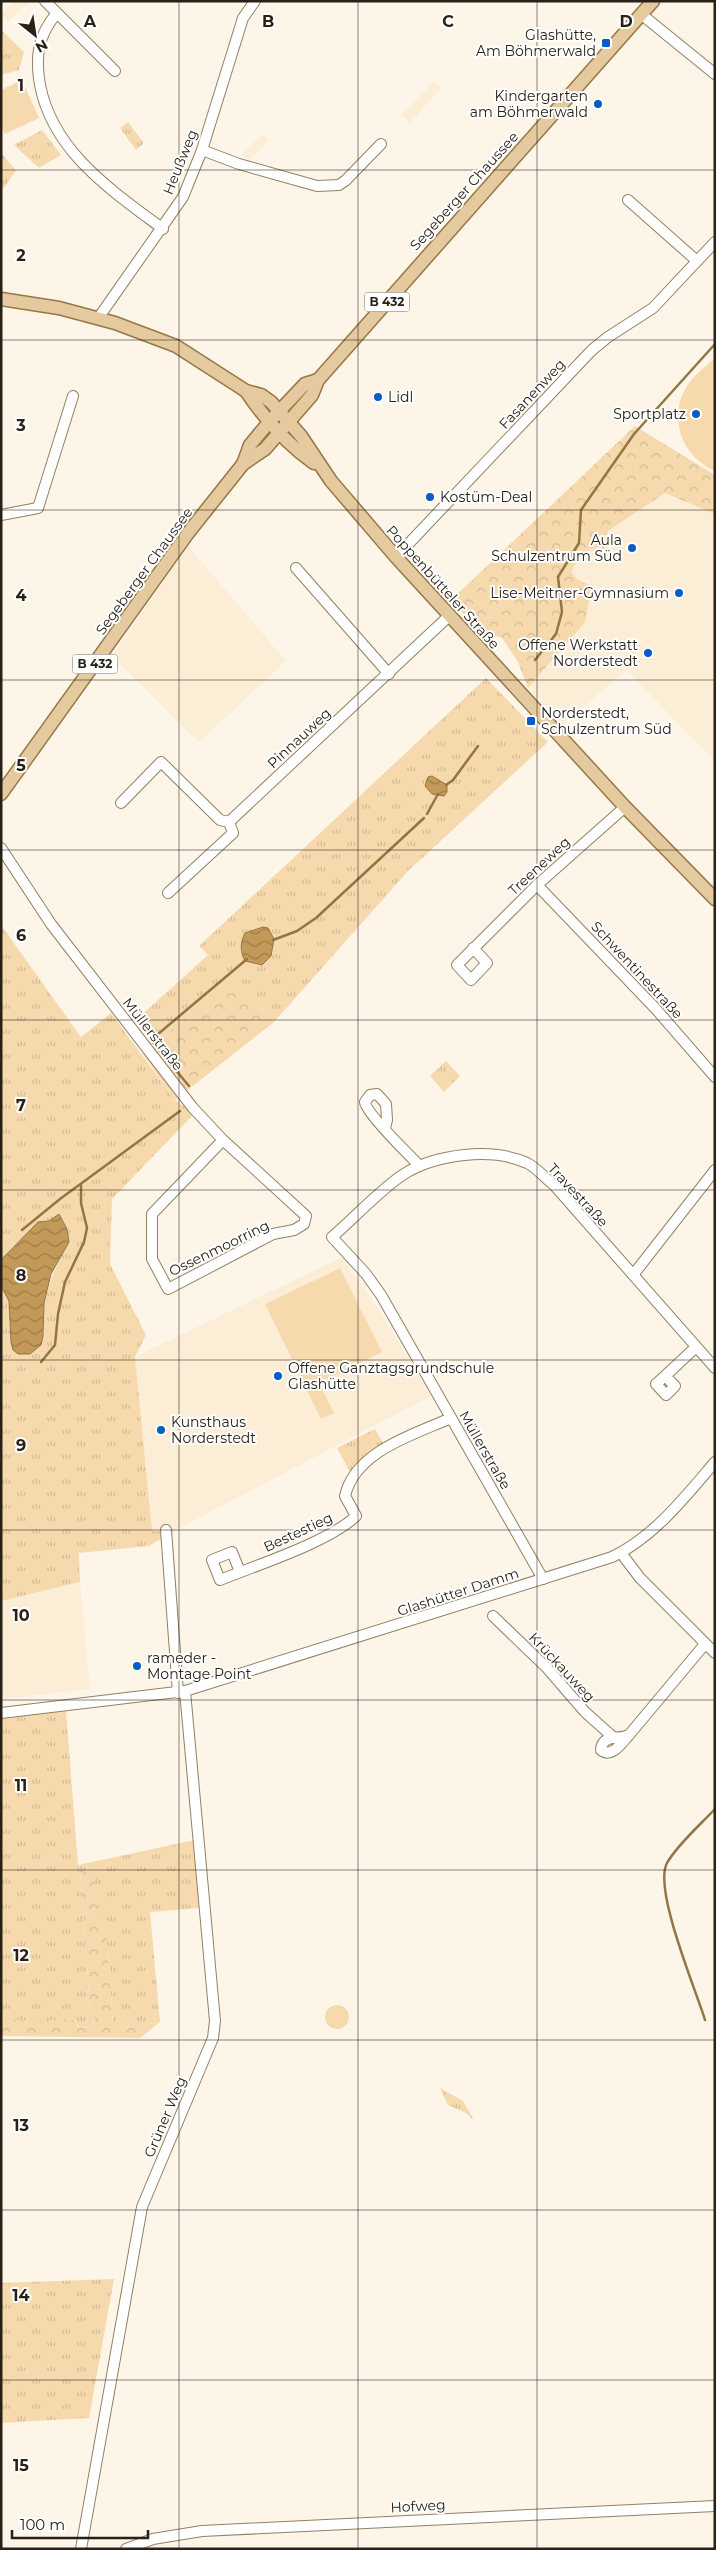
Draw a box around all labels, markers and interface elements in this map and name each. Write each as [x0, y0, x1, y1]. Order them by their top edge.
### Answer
north arrow [10, 10, 60, 60]
text: A [83, 12, 97, 31]
text: B [262, 12, 274, 31]
text: C [442, 12, 454, 31]
text: D [619, 12, 633, 31]
place label: Glashütte, Am Böhmerwald [476, 26, 596, 60]
text: N [32, 36, 51, 57]
marker: Glashütte, Am Böhmerwald [600, 37, 612, 49]
text: 1 [18, 76, 24, 95]
place label: Kindergarten am Böhmerwald [470, 87, 588, 121]
marker: Kindergarten am Böhmerwald [592, 98, 604, 110]
street label: Heußweg [159, 127, 201, 197]
street label: Segeberger Chaussee [406, 128, 522, 254]
text: 2 [16, 246, 26, 265]
road number: B 432 [364, 292, 410, 312]
street label: Fasanenweg [495, 355, 569, 433]
place label: Lidl [388, 388, 413, 406]
marker: Lidl [372, 391, 384, 403]
place label: Sportplatz [613, 405, 686, 423]
marker: Sportplatz [690, 408, 702, 420]
text: 3 [15, 416, 26, 435]
place label: Kostüm-Deal [440, 488, 532, 506]
marker: Kostüm-Deal [424, 491, 436, 503]
street label: Segeberger Chaussee [92, 504, 196, 638]
street label: Poppenbütteler Straße [383, 521, 503, 653]
place label: Aula Schulzentrum Süd [491, 531, 622, 565]
marker: Aula Schulzentrum Süd [626, 542, 638, 554]
place label: Lise-Meitner-Gymnasium [490, 584, 669, 602]
text: 4 [15, 586, 27, 605]
marker: Lise-Meitner-Gymnasium [673, 587, 685, 599]
place label: Offene Werkstatt Norderstedt [518, 636, 638, 670]
marker: Offene Werkstatt Norderstedt [642, 647, 654, 659]
road number: B 432 [72, 654, 118, 674]
street label: Pinnauweg [263, 704, 335, 772]
place label: Norderstedt, Schulzentrum Süd [541, 704, 672, 738]
marker: Norderstedt, Schulzentrum Süd [525, 715, 537, 727]
text: 5 [16, 756, 26, 775]
street label: Treeneweg [504, 833, 574, 899]
street label: Schwentinestraße [587, 918, 687, 1022]
text: 6 [16, 926, 26, 945]
street label: Müllerstraße [119, 994, 187, 1074]
text: 7 [16, 1096, 26, 1115]
street label: Travestraße [544, 1159, 612, 1231]
street label: Ossenmoorring [166, 1216, 272, 1280]
text: 8 [16, 1266, 26, 1285]
place label: Offene Ganztagsgrundschule Glashütte [288, 1359, 494, 1393]
marker: Offene Ganztagsgrundschule Glashütte [272, 1370, 284, 1382]
street label: Müllerstraße [455, 1407, 515, 1493]
place label: Kunsthaus Norderstedt [171, 1413, 256, 1447]
marker: Kunsthaus Norderstedt [155, 1424, 167, 1436]
text: 9 [16, 1436, 26, 1455]
street label: Bestestieg [261, 1508, 335, 1556]
street label: Glashütter Damm [395, 1564, 521, 1620]
text: 10 [12, 1606, 30, 1625]
street label: Krückauweg [525, 1628, 599, 1706]
place label: rameder - Montage Point [147, 1649, 252, 1683]
marker: rameder - Montage Point [131, 1660, 143, 1672]
text: 11 [15, 1776, 27, 1795]
text: 12 [13, 1946, 29, 1965]
street label: Grüner Weg [140, 2074, 190, 2160]
text: 13 [13, 2116, 29, 2135]
text: 14 [12, 2286, 30, 2305]
text: 15 [13, 2456, 29, 2475]
street label: Hofweg [390, 2496, 446, 2516]
scale bar [12, 2508, 149, 2540]
text: 100 m [20, 2515, 65, 2534]

